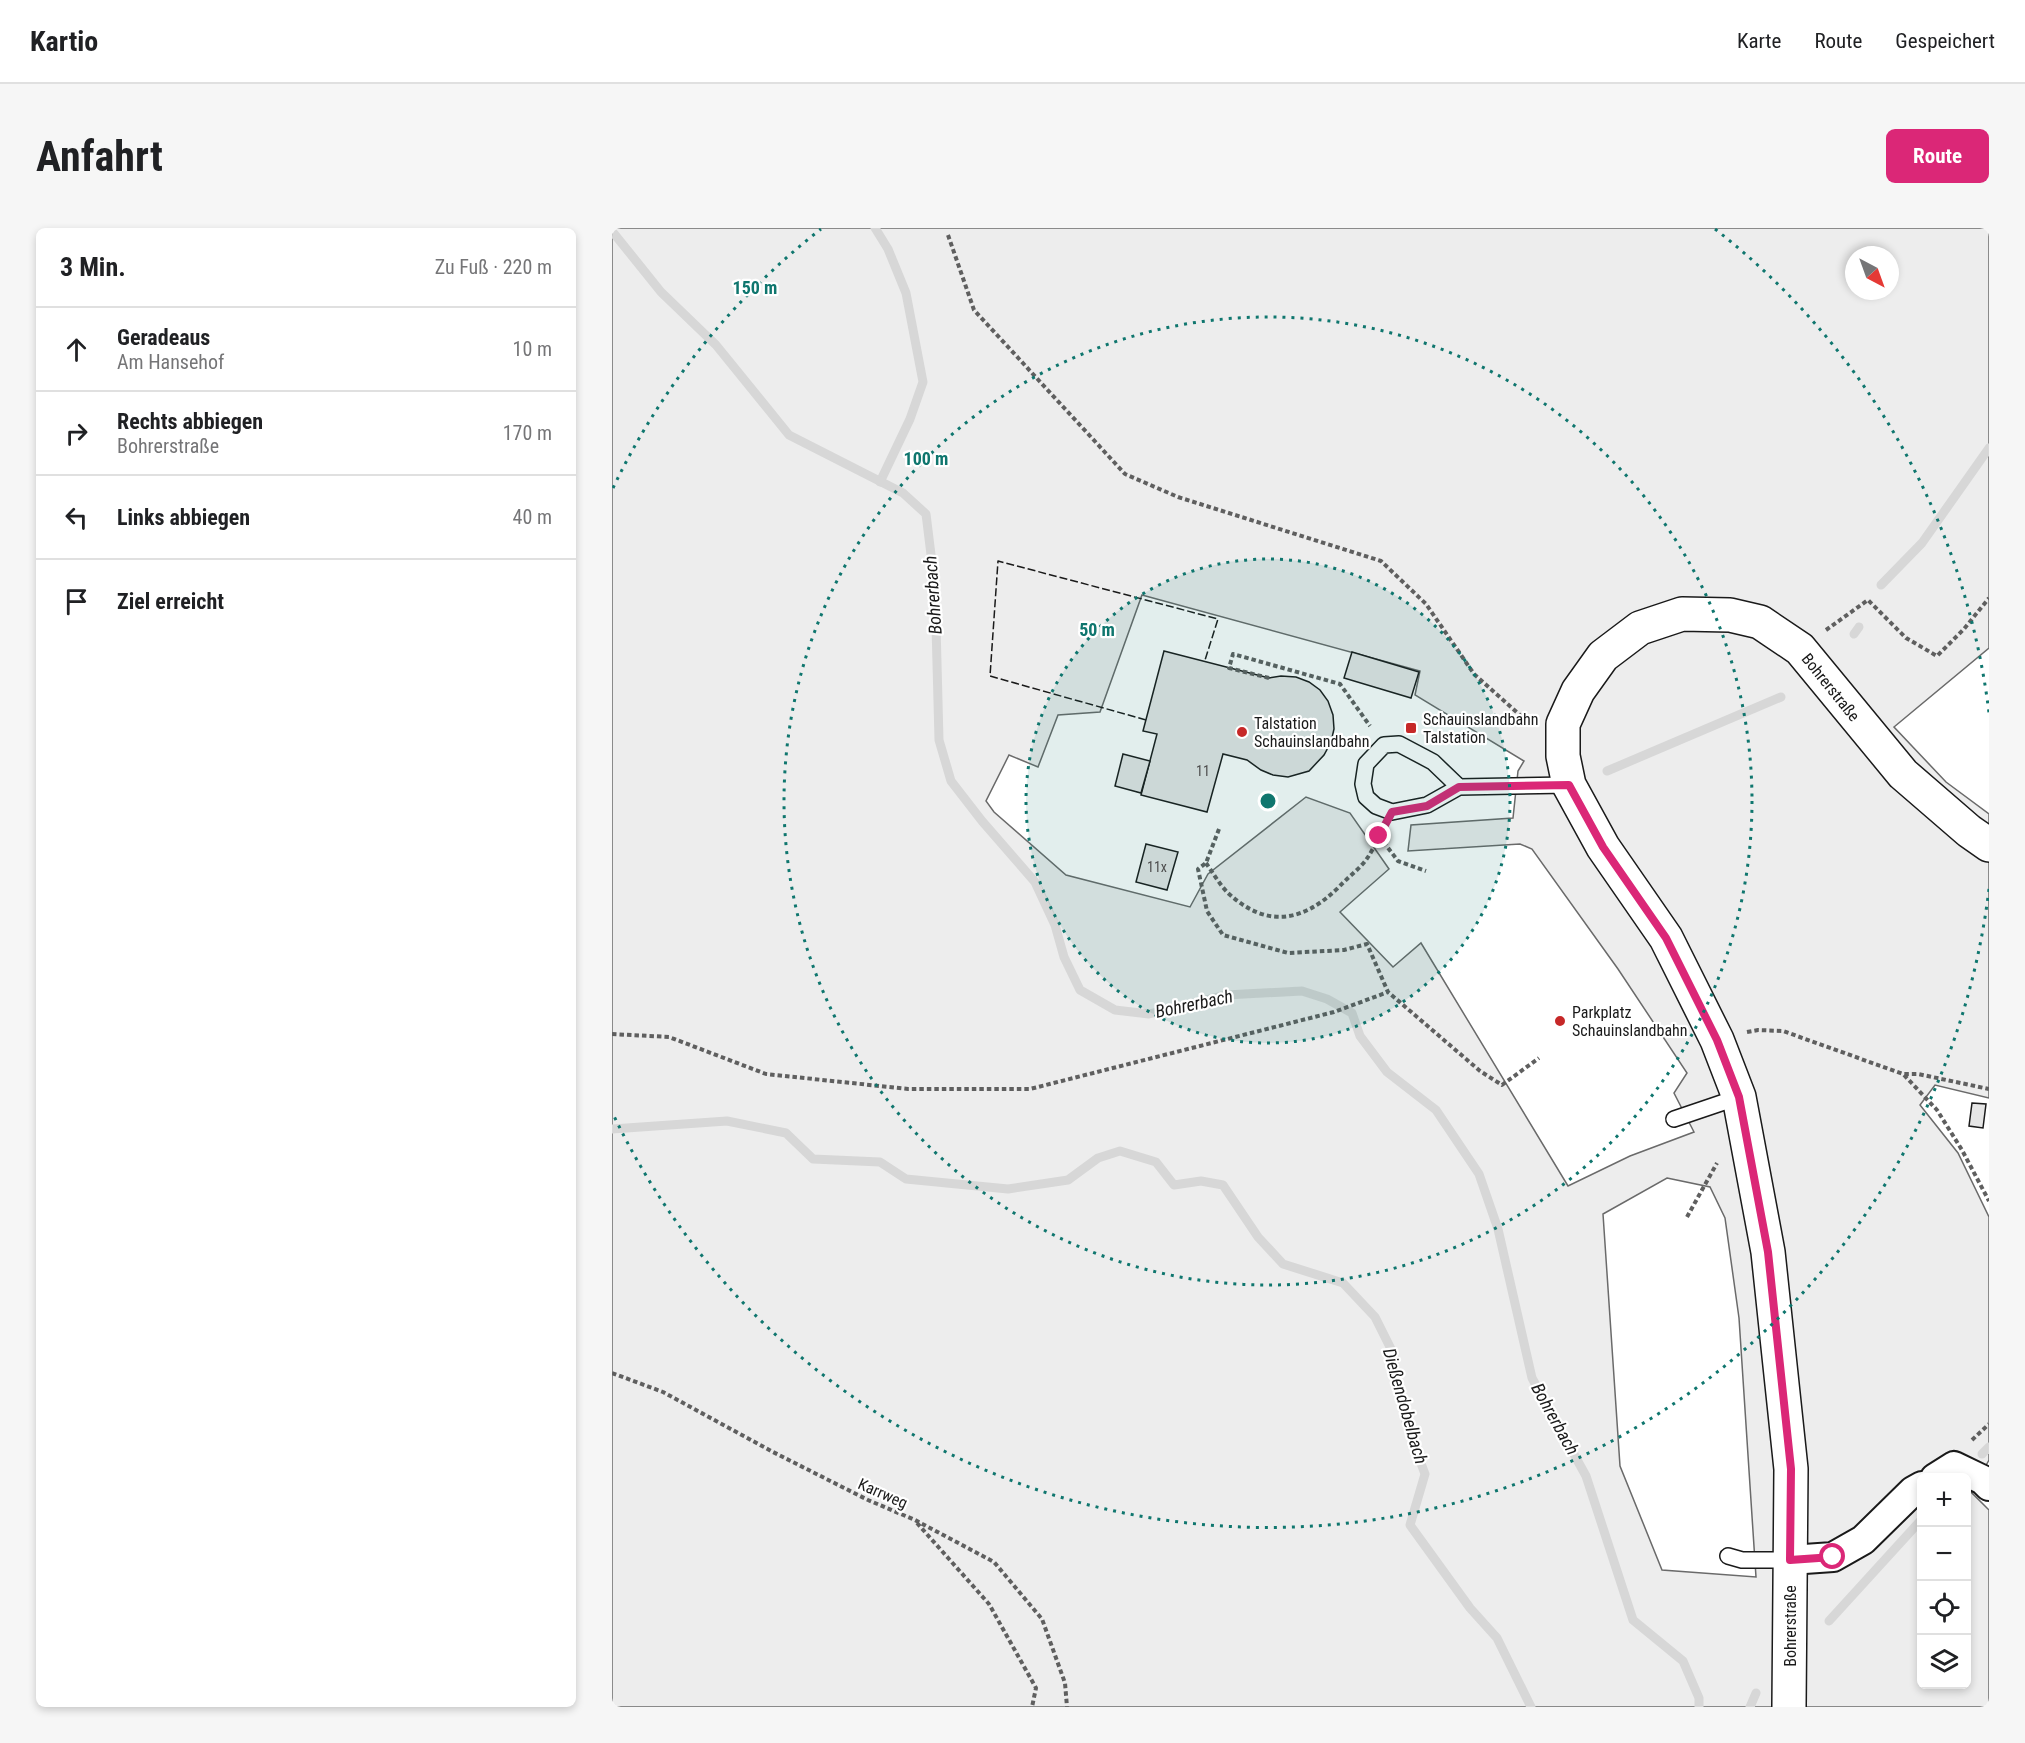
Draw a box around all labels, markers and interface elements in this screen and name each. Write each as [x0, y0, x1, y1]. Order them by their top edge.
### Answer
text: Kartio [30, 25, 98, 58]
text: Karte [1737, 29, 1781, 53]
text: Route [1814, 29, 1862, 53]
text: Gespeichert [1895, 29, 1995, 53]
button: Route [1886, 129, 1989, 183]
text: Anfahrt [36, 132, 163, 181]
north arrow [1845, 246, 1899, 300]
text: 3 Min. [60, 252, 126, 282]
text: Zu Fuß · 220 m [435, 255, 552, 279]
text: 150 m [733, 277, 777, 298]
text: Geradeaus [117, 325, 210, 350]
icon: ahead [60, 333, 93, 366]
text: 10 m [513, 337, 552, 361]
text: Am Hansehof [117, 350, 224, 374]
text: Rechts abbiegen [117, 409, 263, 434]
icon: right [60, 417, 93, 450]
text: 170 m [503, 421, 552, 445]
text: Bohrerstraße [117, 434, 219, 458]
text: 100 m [904, 448, 948, 469]
icon: left [60, 501, 93, 534]
text: Links abbiegen [117, 505, 250, 530]
text: 40 m [513, 505, 552, 529]
water label: Bohrerbach [919, 555, 946, 635]
icon: arrive [60, 585, 93, 618]
text: Ziel erreicht [117, 589, 224, 614]
text: 50 m [1079, 619, 1115, 640]
street label: Bohrerstraße [1798, 650, 1864, 725]
place label: Schauinslandbahn Talstation [1423, 710, 1539, 747]
place label: Talstation Schauinslandbahn [1254, 714, 1370, 751]
marker: Schauinslandbahn Talstation [1404, 721, 1418, 735]
marker: Talstation Schauinslandbahn [1235, 725, 1249, 739]
house number: 11 [1196, 763, 1210, 779]
centre of rings [1258, 791, 1278, 811]
route end [1365, 822, 1391, 848]
house number: 11x [1147, 859, 1167, 875]
water label: Bohrerbach [1153, 985, 1235, 1022]
place label: Parkplatz Schauinslandbahn [1572, 1003, 1688, 1040]
marker: Parkplatz Schauinslandbahn [1553, 1014, 1567, 1028]
water label: Dießendobelbach [1379, 1345, 1432, 1466]
water label: Bohrerbach [1527, 1379, 1584, 1458]
map controls [1917, 1473, 1971, 1689]
button: + [1917, 1473, 1971, 1527]
street label: Karrweg [855, 1474, 910, 1513]
button: − [1917, 1527, 1971, 1581]
route start [1819, 1543, 1845, 1569]
button: locate [1917, 1581, 1971, 1635]
street label: Bohrerstraße [1781, 1585, 1800, 1667]
button: layers [1917, 1635, 1971, 1689]

